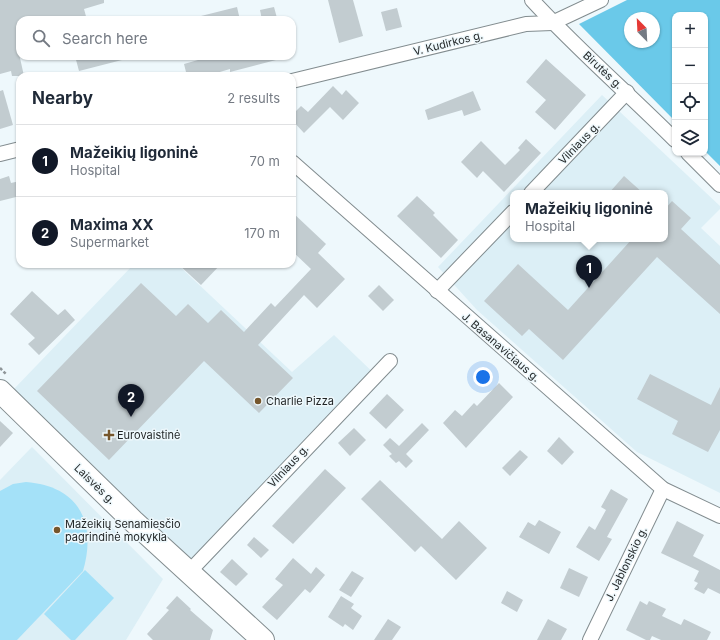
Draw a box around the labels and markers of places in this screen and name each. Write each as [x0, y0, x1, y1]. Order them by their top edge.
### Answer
pin: 1 [576, 255, 602, 288]
pin: 2 [118, 384, 144, 417]
place label: Charlie Pizza [266, 394, 334, 408]
marker: Charlie Pizza [253, 396, 263, 406]
place label: Eurovaistinė [117, 428, 180, 442]
marker: Eurovaistinė [104, 430, 114, 440]
place label: Mažeikių Senamiesčio pagrindinė mokykla [65, 517, 181, 544]
marker: Mažeikių Senamiesčio pagrindinė mokykla [52, 525, 62, 535]

